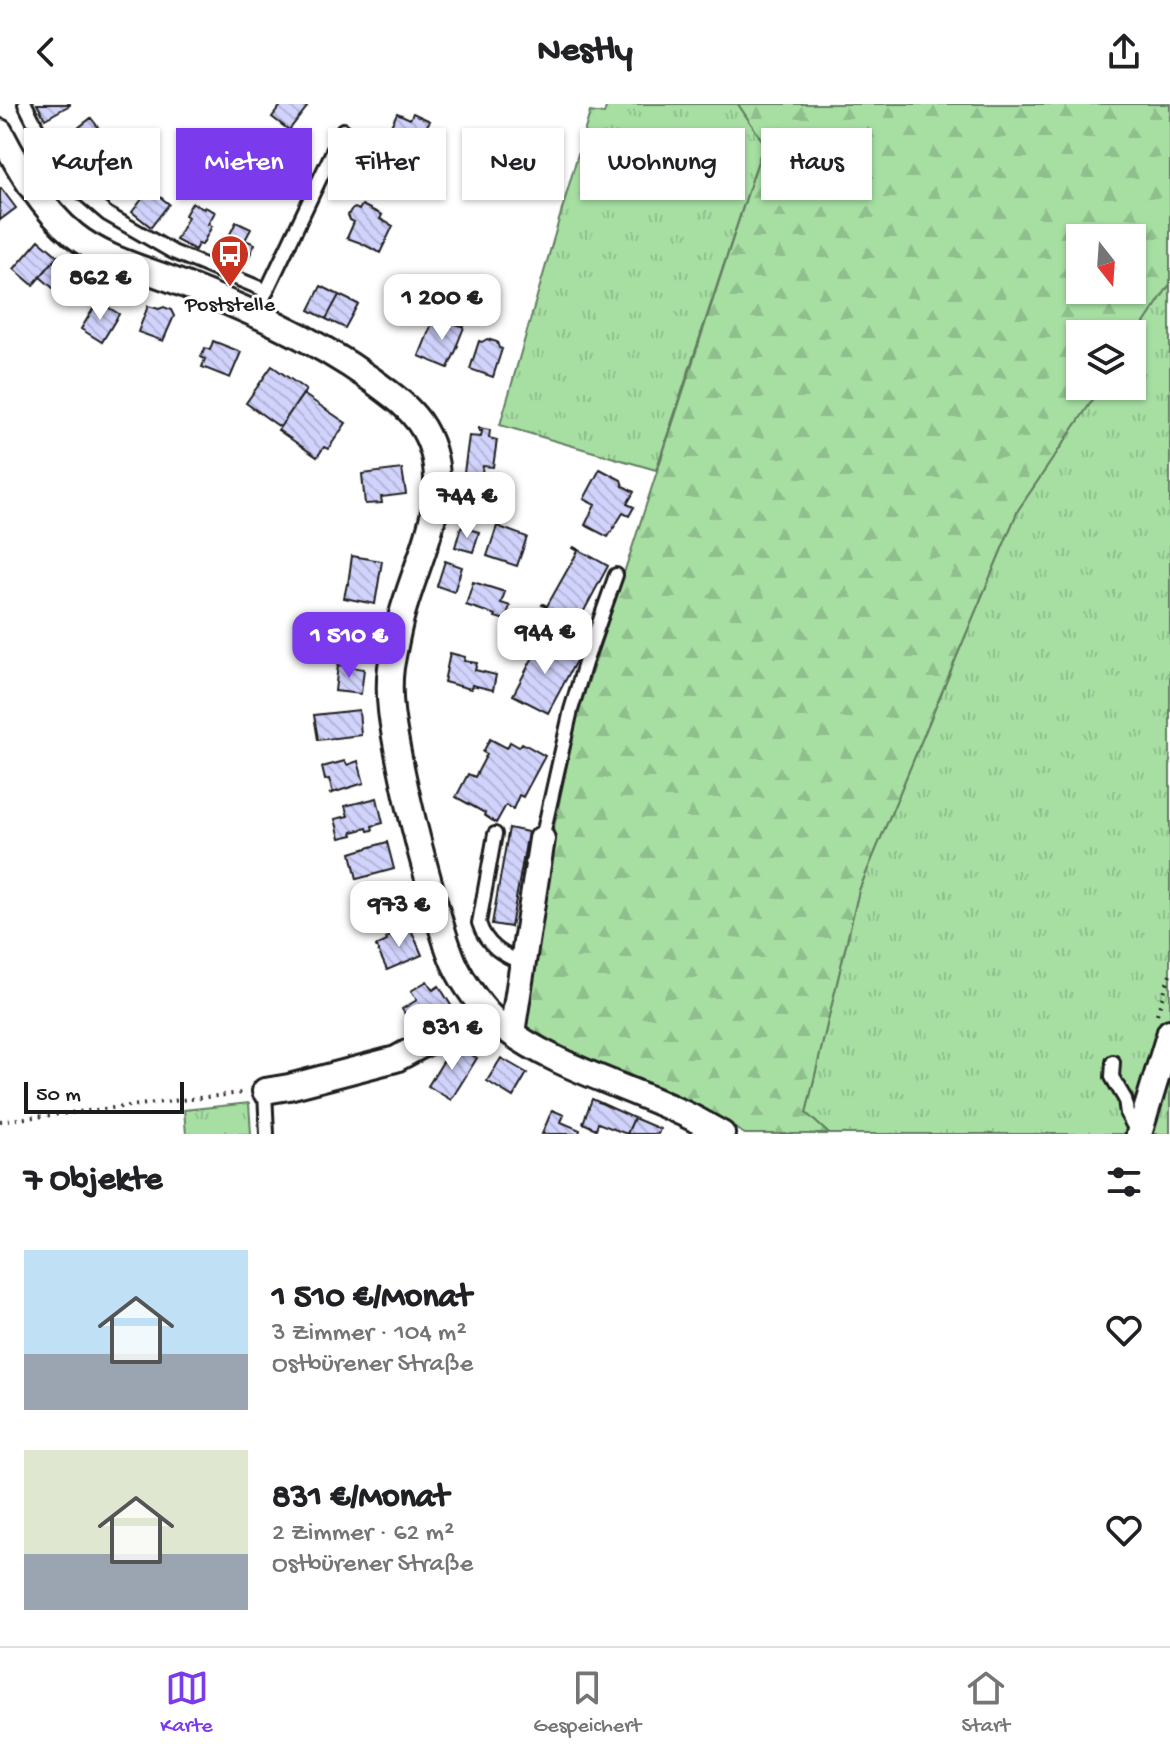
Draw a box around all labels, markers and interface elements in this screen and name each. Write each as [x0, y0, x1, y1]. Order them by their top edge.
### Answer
icon: back [24, 30, 68, 74]
icon: share [1102, 30, 1146, 74]
text: Nestly [537, 31, 633, 74]
chip: Kaufen [24, 128, 160, 200]
chip: Mieten [176, 128, 312, 200]
chip: Filter [328, 128, 446, 200]
chip: Neu [462, 128, 564, 200]
chip: Wohnung [580, 128, 745, 200]
chip: Haus [761, 128, 872, 200]
north arrow [1066, 224, 1146, 304]
map controls [1066, 224, 1146, 400]
bus stop icon: Poststelle [209, 233, 251, 288]
pin: 862 € [44, 254, 156, 322]
text: 862 € [69, 264, 131, 295]
pin: 1 200 € [368, 274, 516, 342]
text: 1 200 € [402, 284, 482, 315]
place label: Poststelle [184, 293, 276, 319]
button: layers [1066, 320, 1146, 400]
pin: 744 € [411, 472, 523, 540]
text: 744 € [437, 482, 497, 513]
pin: 944 € [489, 608, 601, 676]
pin: 1 510 € [275, 612, 423, 680]
text: 944 € [515, 618, 575, 649]
text: 1 510 € [310, 622, 388, 653]
pin: 973 € [343, 881, 455, 949]
text: 973 € [368, 891, 430, 922]
pin: 831 € [396, 1004, 508, 1072]
text: 831 € [422, 1014, 482, 1045]
scale bar [24, 1078, 184, 1114]
text: 50 m [36, 1083, 81, 1109]
icon: filters [1102, 1160, 1146, 1204]
text: 7 Objekte [24, 1162, 162, 1202]
text: 1 510 €/Monat [272, 1279, 471, 1319]
icon: home [88, 1282, 184, 1378]
icon: heart [1102, 1308, 1146, 1352]
text: 3 Zimmer · 104 m² [272, 1319, 467, 1350]
text: Ostbürener Straße [272, 1350, 473, 1381]
text: 831 €/Monat [272, 1479, 449, 1519]
icon: home [88, 1482, 184, 1578]
icon: heart [1102, 1508, 1146, 1552]
text: 2 Zimmer · 62 m² [272, 1519, 454, 1550]
text: Ostbürener Straße [272, 1550, 473, 1581]
tab: Karte [160, 1666, 213, 1740]
tab: Gespeichert [533, 1666, 641, 1740]
tab: Start [962, 1666, 1010, 1740]

